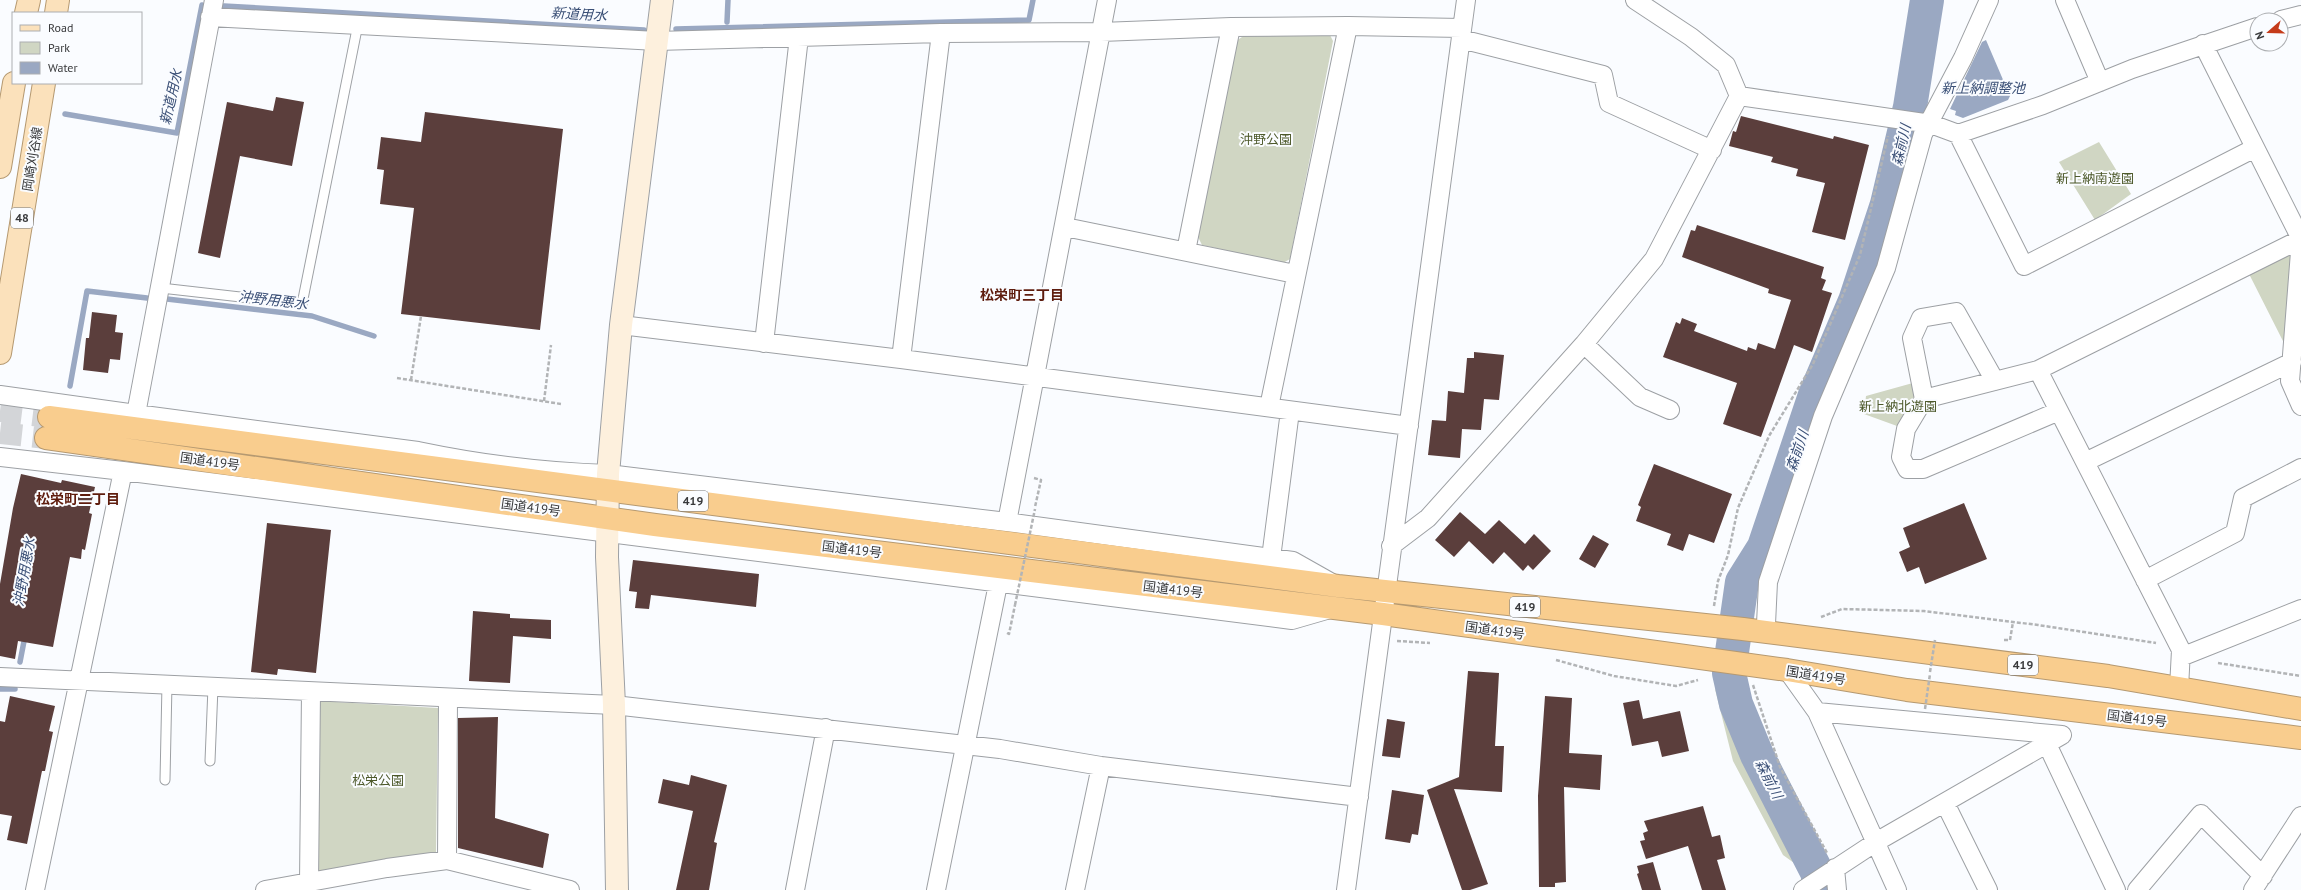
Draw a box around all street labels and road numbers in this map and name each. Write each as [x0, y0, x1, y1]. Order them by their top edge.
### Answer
street label: 岡崎刈谷線 [19, 126, 46, 193]
road number: 48 [11, 208, 33, 228]
street label: 国道419号 [179, 449, 241, 474]
road number: 419 [678, 491, 708, 511]
street label: 国道419号 [500, 495, 562, 520]
street label: 国道419号 [821, 537, 883, 562]
street label: 国道419号 [1142, 577, 1204, 602]
road number: 419 [1510, 597, 1540, 617]
street label: 国道419号 [1464, 618, 1526, 643]
road number: 419 [2008, 655, 2038, 675]
street label: 国道419号 [1785, 662, 1847, 689]
street label: 国道419号 [2106, 706, 2168, 731]

